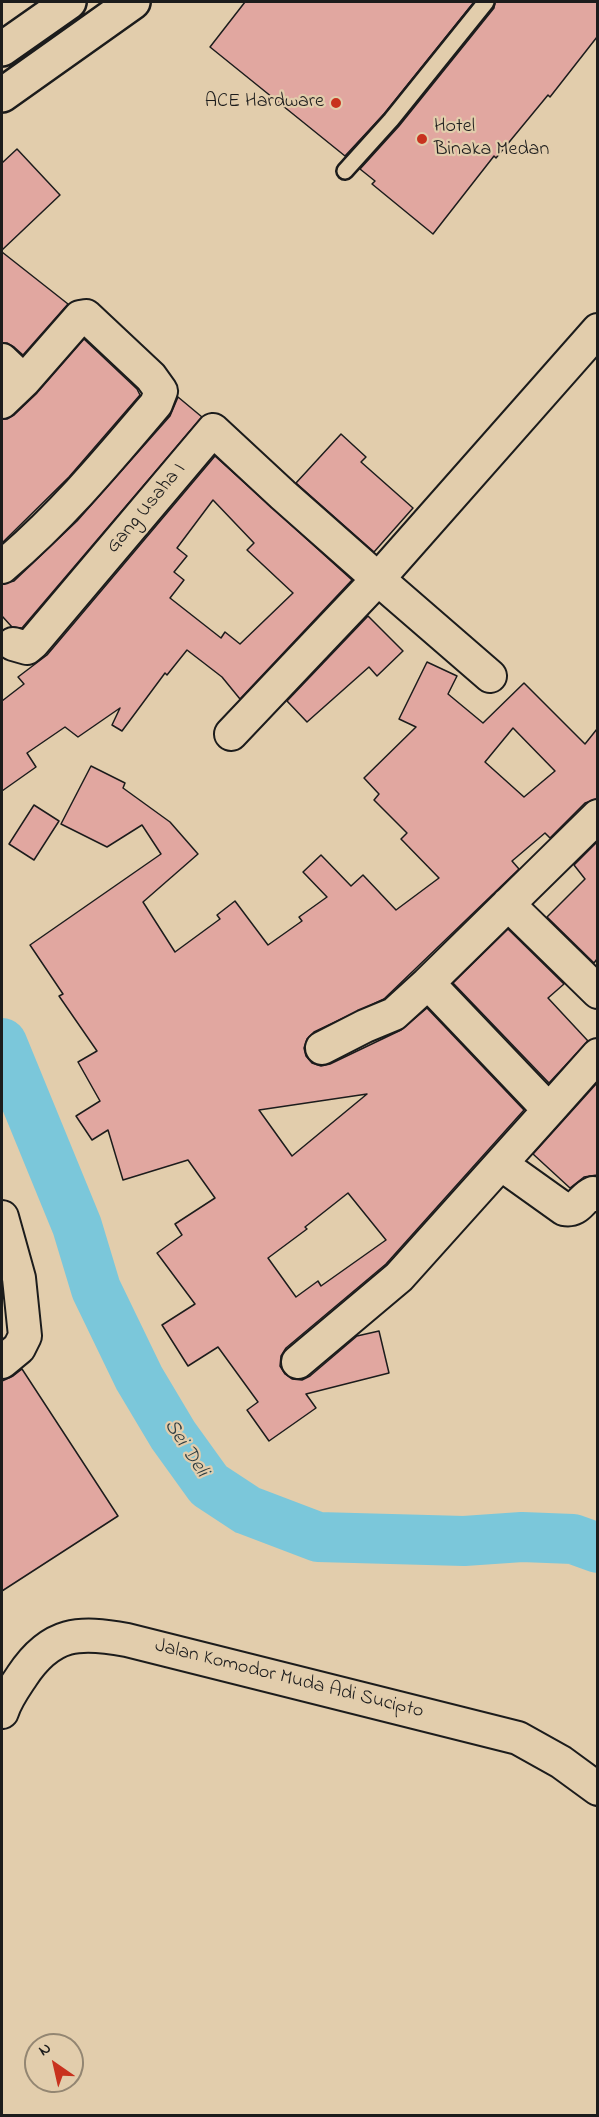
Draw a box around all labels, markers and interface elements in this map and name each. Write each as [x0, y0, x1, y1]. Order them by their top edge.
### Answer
place label: ACE Hardware [205, 91, 324, 115]
marker: ACE Hardware [329, 96, 343, 110]
place label: Hotel Binaka Medan [434, 116, 549, 163]
marker: Hotel Binaka Medan [415, 132, 429, 146]
street label: Gang Usaha I [102, 459, 192, 559]
water label: Sei Deli [157, 1415, 213, 1483]
street label: Jalan Komodor Muda Adi Sucipto [152, 1635, 426, 1725]
north arrow [24, 2033, 84, 2093]
text: N [34, 2037, 56, 2063]

